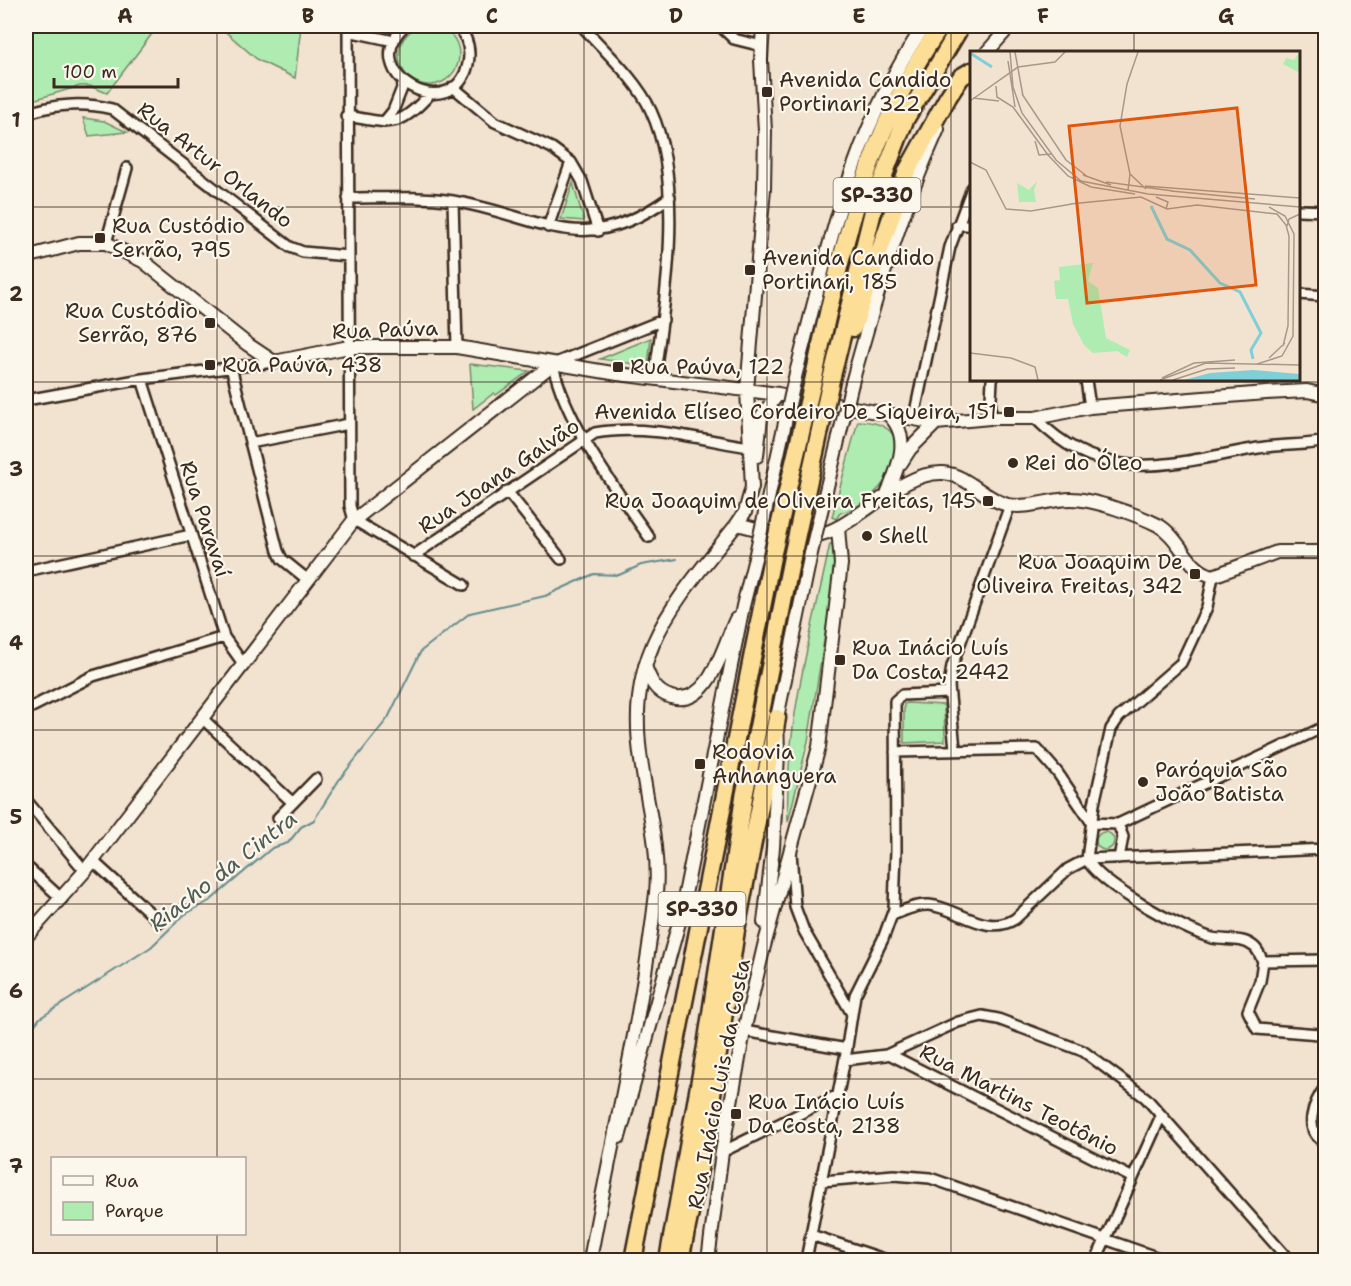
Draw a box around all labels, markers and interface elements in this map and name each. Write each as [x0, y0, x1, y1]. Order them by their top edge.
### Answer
text: A [117, 3, 133, 29]
text: B [302, 3, 314, 29]
text: C [486, 3, 498, 29]
text: D [669, 3, 683, 29]
text: E [852, 3, 866, 29]
text: F [1037, 3, 1049, 29]
text: G [1218, 3, 1234, 29]
scale bar [54, 51, 178, 89]
inset map [970, 51, 1300, 381]
text: 100 m [63, 60, 117, 84]
place label: Avenida Candido Portinari, 322 [779, 66, 952, 118]
marker: Avenida Candido Portinari, 322 [760, 85, 774, 99]
street label: Rua Artur Orlando [131, 95, 299, 235]
text: 1 [11, 107, 21, 133]
road number: SP-330 [834, 178, 920, 212]
place label: Rua Custódio Serrão, 795 [112, 212, 245, 264]
marker: Rua Custódio Serrão, 795 [93, 231, 107, 245]
place label: Avenida Candido Portinari, 185 [762, 244, 935, 296]
marker: Avenida Candido Portinari, 185 [743, 263, 757, 277]
text: 2 [9, 281, 23, 307]
place label: Rua Custódio Serrão, 876 [65, 297, 198, 349]
street label: Rua Paúva [332, 314, 438, 346]
marker: Rua Custódio Serrão, 876 [203, 316, 217, 330]
place label: Rua Paúva, 438 [222, 351, 382, 379]
place label: Rua Paúva, 122 [630, 353, 784, 381]
marker: Rua Paúva, 438 [203, 358, 217, 372]
marker: Rua Paúva, 122 [611, 360, 625, 374]
place label: Avenida Elíseo Cordeiro De Siqueira, 151 [594, 398, 997, 426]
marker: Avenida Elíseo Cordeiro De Siqueira, 151 [1002, 405, 1016, 419]
street label: Rua Joana Galvão [413, 412, 585, 540]
place label: Rei do Óleo [1025, 448, 1142, 477]
text: 3 [9, 456, 23, 482]
marker: Rei do Óleo [1006, 456, 1020, 470]
street label: Rua Paravaí [173, 457, 237, 581]
place label: Rua Joaquim de Oliveira Freitas, 145 [605, 487, 976, 515]
marker: Rua Joaquim de Oliveira Freitas, 145 [981, 494, 995, 508]
place label: Shell [879, 522, 928, 550]
marker: Shell [860, 529, 874, 543]
place label: Rua Joaquim De Oliveira Freitas, 342 [976, 548, 1183, 600]
marker: Rua Joaquim De Oliveira Freitas, 342 [1188, 567, 1202, 581]
text: 4 [9, 630, 23, 656]
place label: Rua Inácio Luís Da Costa, 2442 [852, 634, 1010, 686]
marker: Rua Inácio Luís Da Costa, 2442 [833, 653, 847, 667]
place label: Rodovia Anhanguera [712, 738, 836, 790]
place label: Paróquia São João Batista [1155, 756, 1288, 808]
marker: Rodovia Anhanguera [693, 757, 707, 771]
marker: Paróquia São João Batista [1136, 775, 1150, 789]
text: 5 [10, 804, 22, 830]
water label: Riacho da Cintra [143, 804, 303, 938]
road number: SP-330 [658, 892, 746, 926]
street label: Rua Inácio Luis da Costa [681, 957, 757, 1211]
text: 6 [9, 978, 23, 1004]
street label: Rua Martins Teotônio [915, 1038, 1123, 1162]
place label: Rua Inácio Luís Da Costa, 2138 [748, 1088, 905, 1140]
marker: Rua Inácio Luís Da Costa, 2138 [729, 1107, 743, 1121]
text: 7 [9, 1153, 23, 1179]
legend [51, 1157, 246, 1235]
text: Rua [105, 1169, 138, 1193]
text: Parque [105, 1199, 164, 1223]

